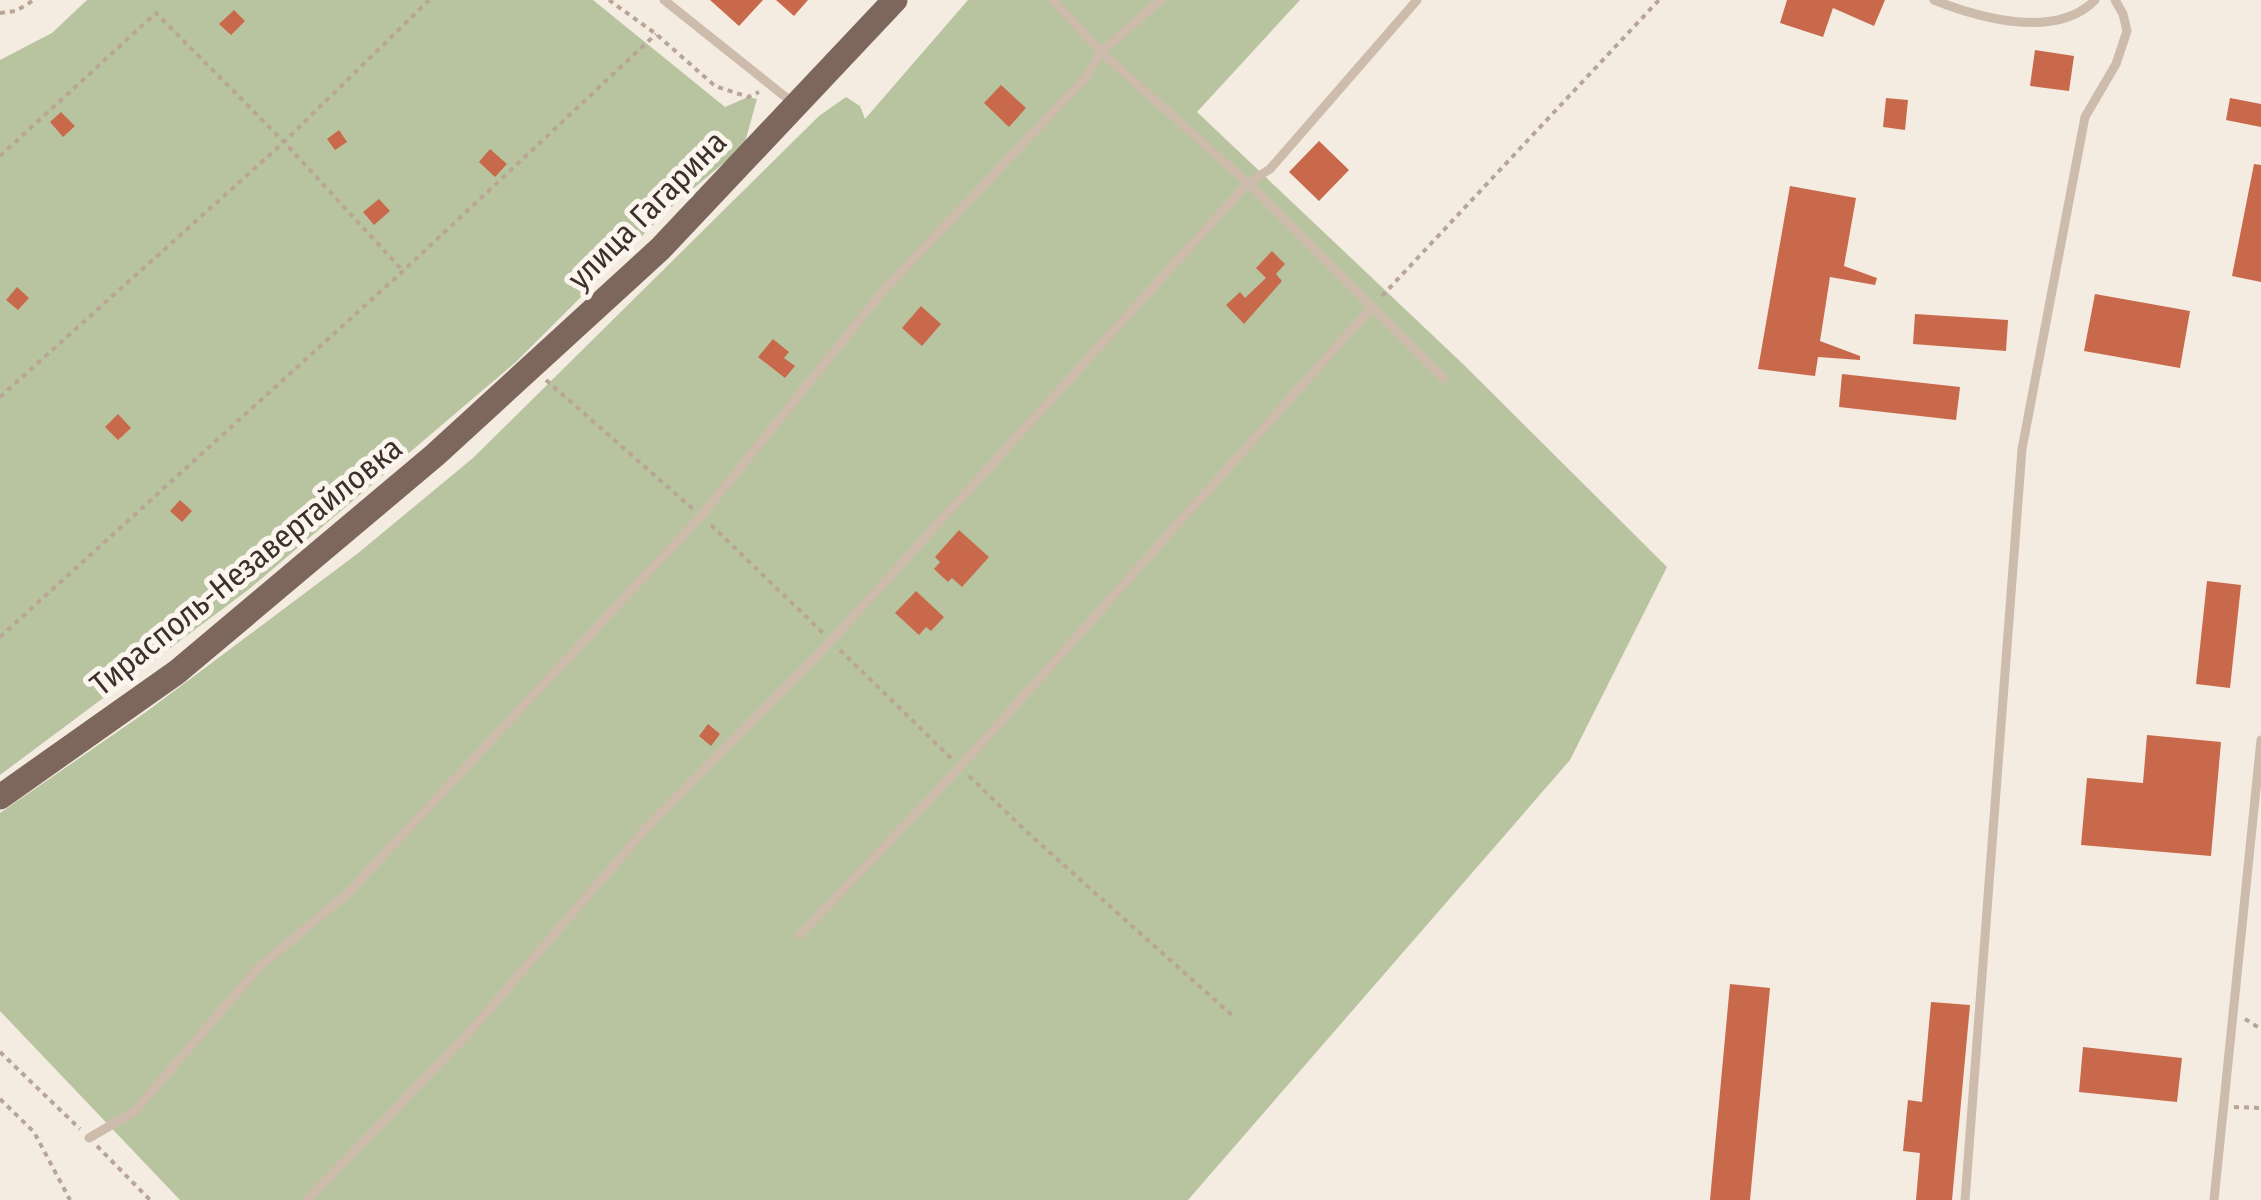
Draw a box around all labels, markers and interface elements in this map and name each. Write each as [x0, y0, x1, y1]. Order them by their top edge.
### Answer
street label: улица Гагарина [560, 123, 734, 297]
street label: Тирасполь-Незавертайловка [83, 429, 409, 703]

